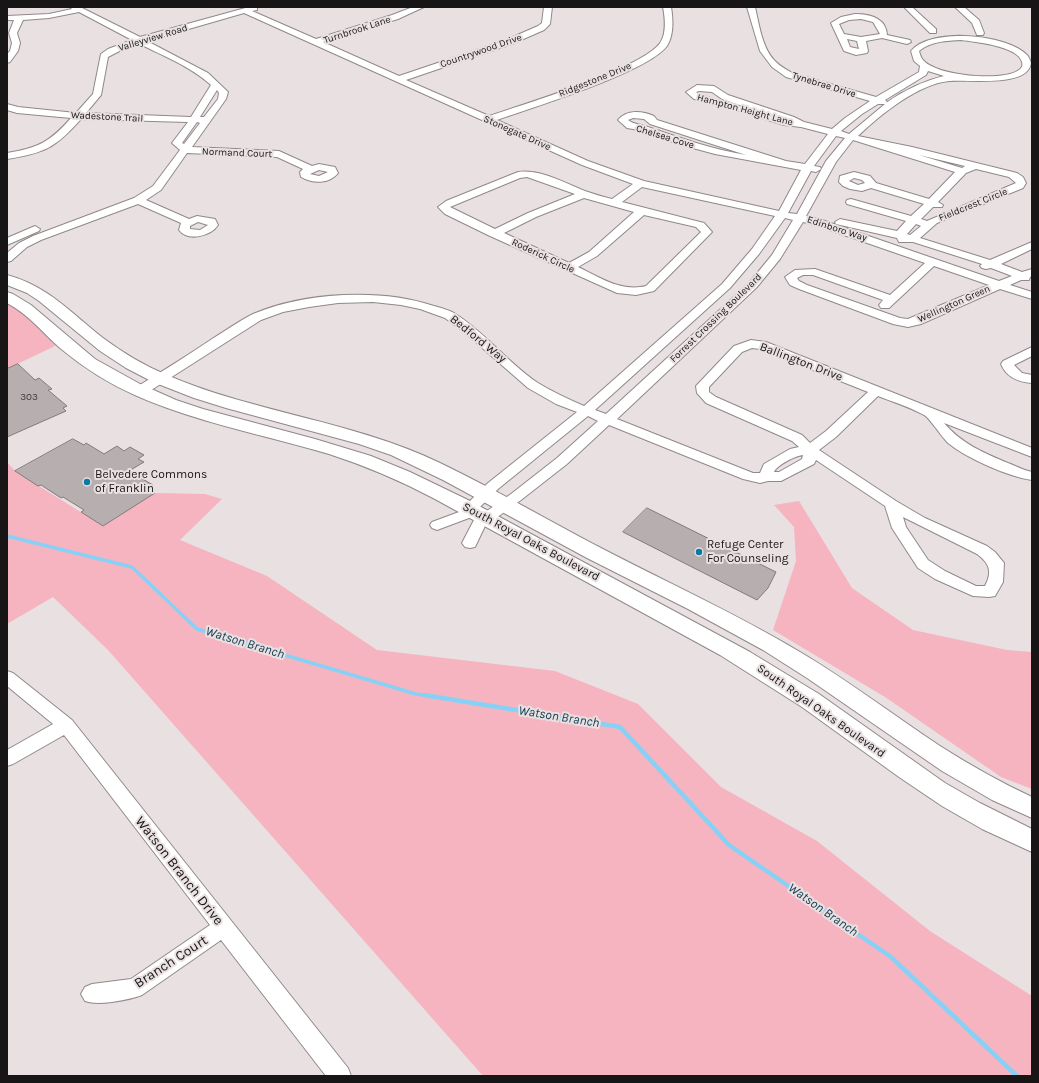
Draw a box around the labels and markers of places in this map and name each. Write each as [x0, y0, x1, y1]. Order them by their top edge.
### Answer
place label: Belvedere Commons of Franklin [95, 468, 207, 496]
marker: Belvedere Commons of Franklin [82, 477, 92, 487]
place label: Refuge Center For Counseling [707, 538, 789, 566]
marker: Refuge Center For Counseling [694, 547, 704, 557]

